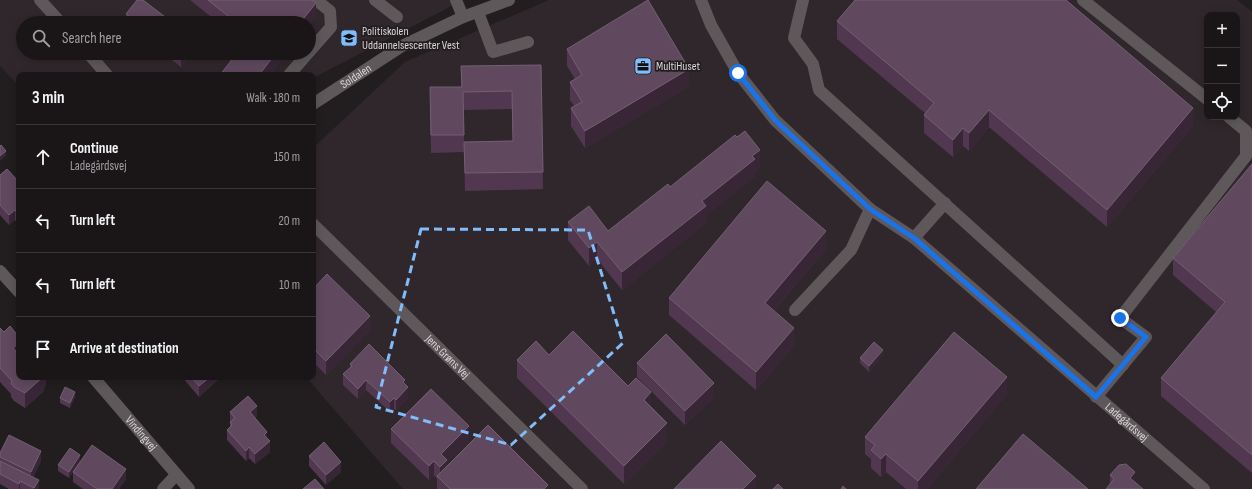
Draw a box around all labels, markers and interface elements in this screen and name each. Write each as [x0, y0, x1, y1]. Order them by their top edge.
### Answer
map controls [1204, 12, 1240, 120]
button: + [1204, 12, 1240, 48]
search box [16, 16, 316, 60]
place label: Politiskolen Uddannelsescenter Vest [362, 24, 460, 53]
icon: search [30, 27, 52, 49]
school or university icon: Politiskolen Uddannelsescenter Vest [339, 28, 359, 48]
text: Search here [62, 29, 122, 48]
button: − [1204, 48, 1240, 84]
office icon: MultiHuset [633, 56, 653, 76]
place label: MultiHuset [656, 59, 700, 74]
street label: Soldalen [338, 61, 374, 92]
route start [729, 64, 747, 82]
button: locate [1204, 84, 1240, 120]
text: 3 min [32, 88, 65, 108]
text: Walk · 180 m [246, 90, 300, 106]
text: Continue [70, 139, 119, 158]
icon: ahead [32, 146, 54, 168]
text: 150 m [274, 149, 300, 165]
text: Ladegårdsvej [70, 158, 127, 174]
icon: left [32, 210, 54, 232]
text: Turn left [70, 211, 115, 230]
text: 20 m [278, 213, 300, 229]
icon: left [32, 274, 54, 296]
text: Turn left [70, 275, 115, 294]
text: 10 m [279, 277, 300, 293]
route end [1111, 309, 1129, 327]
street label: Jens Grøns Vej [421, 331, 473, 382]
icon: arrive [32, 338, 54, 360]
text: Arrive at destination [70, 339, 179, 358]
street label: Ladegårdsvej [1102, 400, 1151, 445]
street label: Vindingvej [122, 413, 160, 454]

